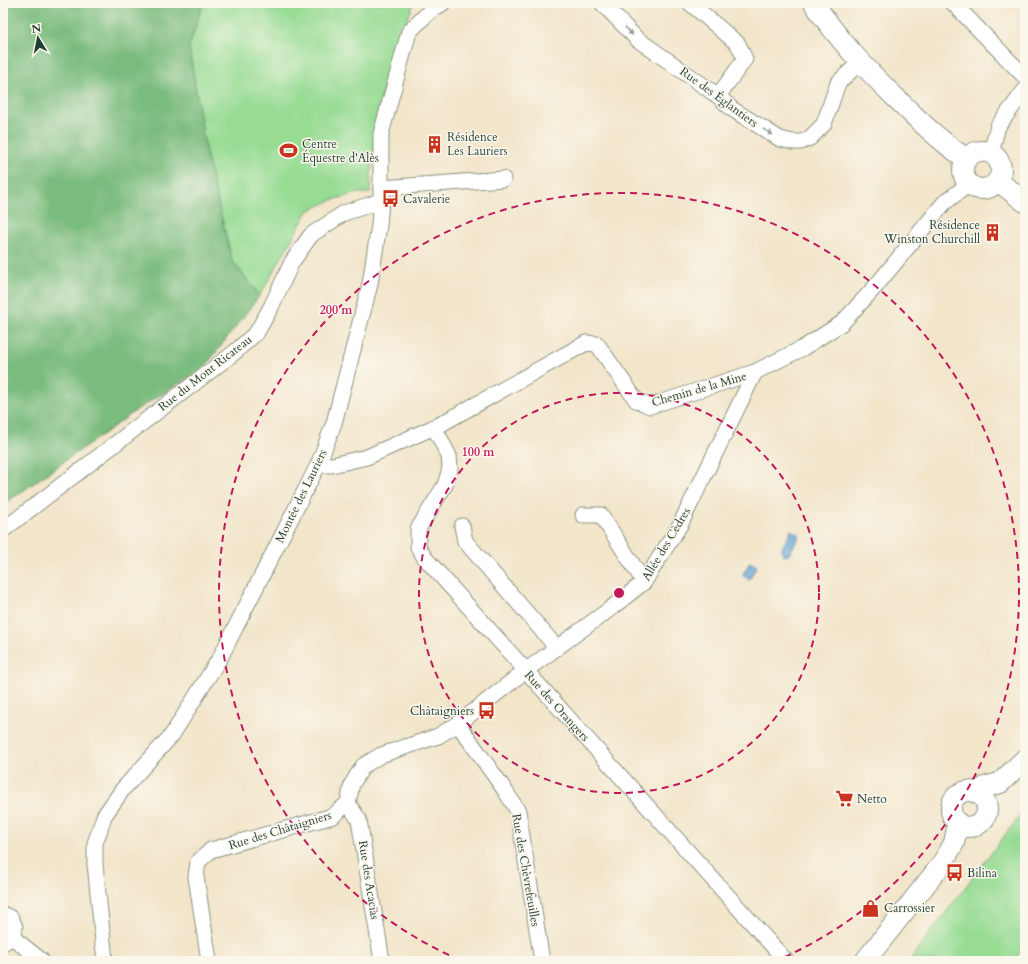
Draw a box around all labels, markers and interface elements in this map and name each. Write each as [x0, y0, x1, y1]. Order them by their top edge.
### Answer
north arrow [18, 18, 58, 58]
text: N [30, 20, 43, 37]
one-way arrow [624, 26, 634, 36]
street label: Rue des Églantiers [677, 62, 762, 131]
one-way arrow [762, 128, 774, 135]
place label: Résidence Les Lauriers [447, 129, 508, 159]
building icon: Résidence Les Lauriers [424, 134, 444, 154]
place label: Centre Équestre d'Alès [302, 136, 379, 166]
sports icon: Centre Équestre d'Alès [279, 141, 299, 161]
bus stop icon: Cavalerie [380, 189, 400, 209]
place label: Cavalerie [403, 191, 450, 207]
place label: Résidence Winston Churchill [883, 217, 980, 247]
building icon: Résidence Winston Churchill [983, 222, 1003, 242]
text: 200 m [320, 302, 353, 318]
street label: Rue du Mont Ricateau [155, 331, 255, 415]
street label: Chemin de la Mine [650, 368, 748, 410]
text: 100 m [462, 444, 495, 460]
street label: Montée des Lauriers [271, 447, 331, 545]
street label: Allée des Cèdres [638, 504, 694, 584]
centre of rings [612, 586, 626, 600]
street label: Rue des Orangers [521, 667, 593, 745]
bus stop icon: Châtaigniers [477, 701, 497, 721]
place label: Châtaigniers [410, 703, 474, 719]
supermarket icon: Netto [834, 789, 854, 809]
place label: Netto [857, 791, 887, 807]
street label: Rue des Châtaigniers [227, 807, 333, 853]
street label: Rue des Chèvrefeuilles [508, 812, 544, 928]
street label: Rue des Acacias [355, 839, 383, 921]
bus stop icon: Bilina [944, 863, 964, 883]
place label: Bilina [967, 865, 998, 881]
shop icon: Carrossier [861, 898, 881, 918]
place label: Carrossier [884, 900, 935, 916]

